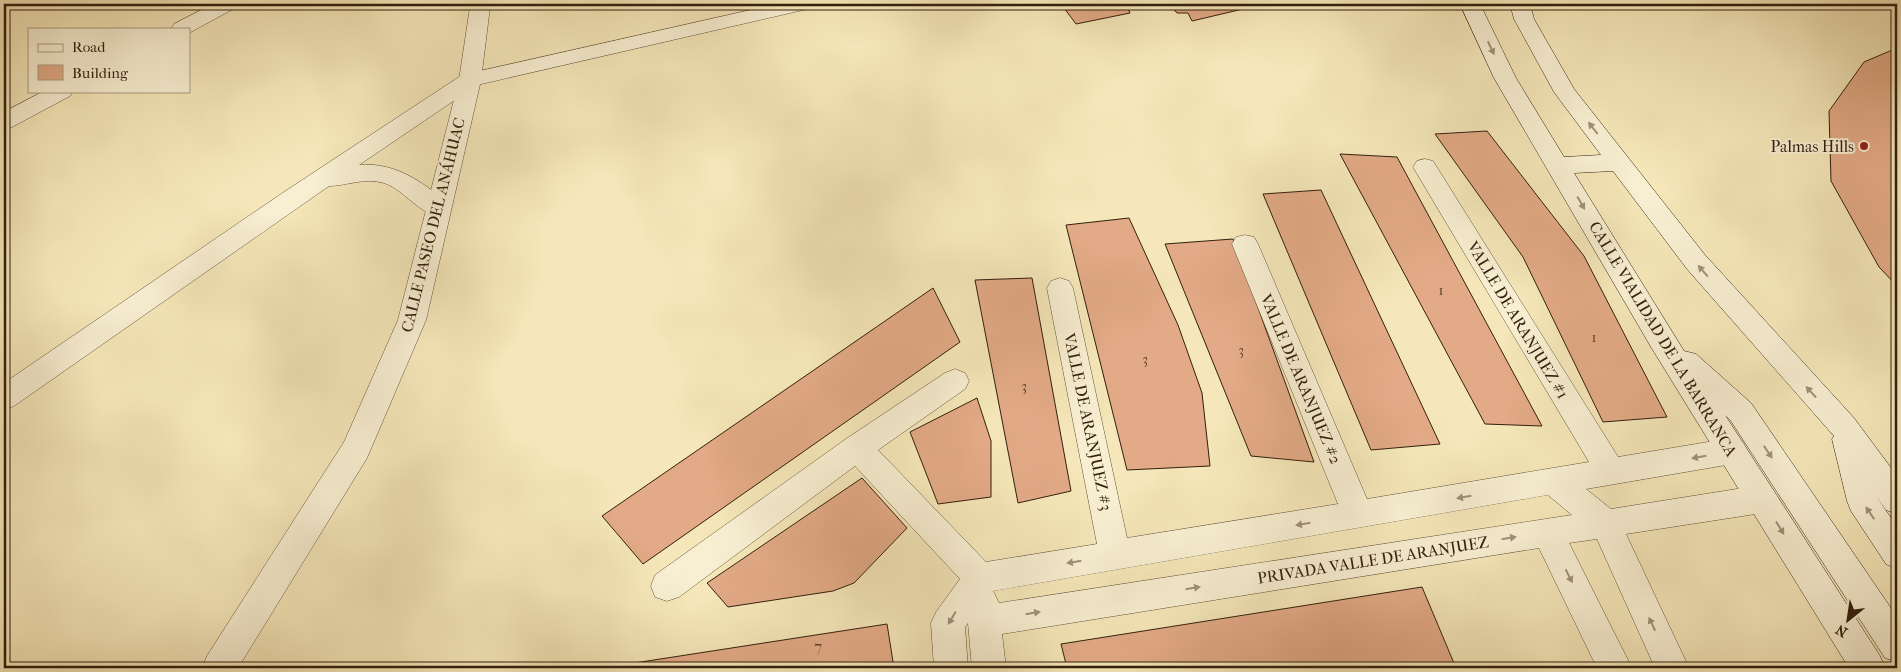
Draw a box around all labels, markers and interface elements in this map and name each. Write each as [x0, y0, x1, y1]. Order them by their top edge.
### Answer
legend [28, 28, 190, 92]
text: Road [72, 38, 106, 56]
one-way arrow [1487, 41, 1495, 55]
text: Building [72, 64, 129, 82]
street label: CALLE PASEO DEL ANÁHUAC [396, 115, 469, 334]
one-way arrow [1588, 122, 1599, 135]
place label: Palmas Hills [1770, 137, 1854, 156]
marker: Palmas Hills [1858, 140, 1870, 152]
one-way arrow [1577, 196, 1585, 211]
street label: CALLE VIALIDAD DE LA BARRANCA [1585, 218, 1741, 460]
street label: VALLE DE ARANJUEZ #1 [1463, 237, 1573, 402]
one-way arrow [1697, 265, 1709, 277]
house number: 1 [1439, 282, 1444, 299]
street label: VALLE DE ARANJUEZ #2 [1256, 290, 1345, 467]
house number: 1 [1592, 329, 1597, 346]
street label: VALLE DE ARANJUEZ #3 [1060, 330, 1116, 513]
house number: 3 [1238, 342, 1244, 359]
house number: 3 [1142, 351, 1148, 368]
house number: 3 [1021, 378, 1027, 395]
one-way arrow [1805, 386, 1817, 398]
one-way arrow [1763, 446, 1773, 459]
one-way arrow [1691, 453, 1707, 461]
one-way arrow [1455, 493, 1471, 501]
one-way arrow [1865, 506, 1875, 520]
one-way arrow [1295, 520, 1311, 528]
one-way arrow [1776, 522, 1785, 535]
street label: PRIVADA VALLE DE ARANJUEZ [1256, 532, 1490, 588]
one-way arrow [1502, 534, 1518, 542]
one-way arrow [1066, 559, 1082, 567]
one-way arrow [1565, 569, 1573, 583]
one-way arrow [1186, 583, 1202, 591]
north arrow [1824, 594, 1874, 644]
one-way arrow [1025, 609, 1041, 617]
one-way arrow [948, 611, 957, 625]
one-way arrow [1648, 617, 1656, 631]
text: N [1833, 621, 1851, 641]
house number: 7 [814, 637, 822, 656]

